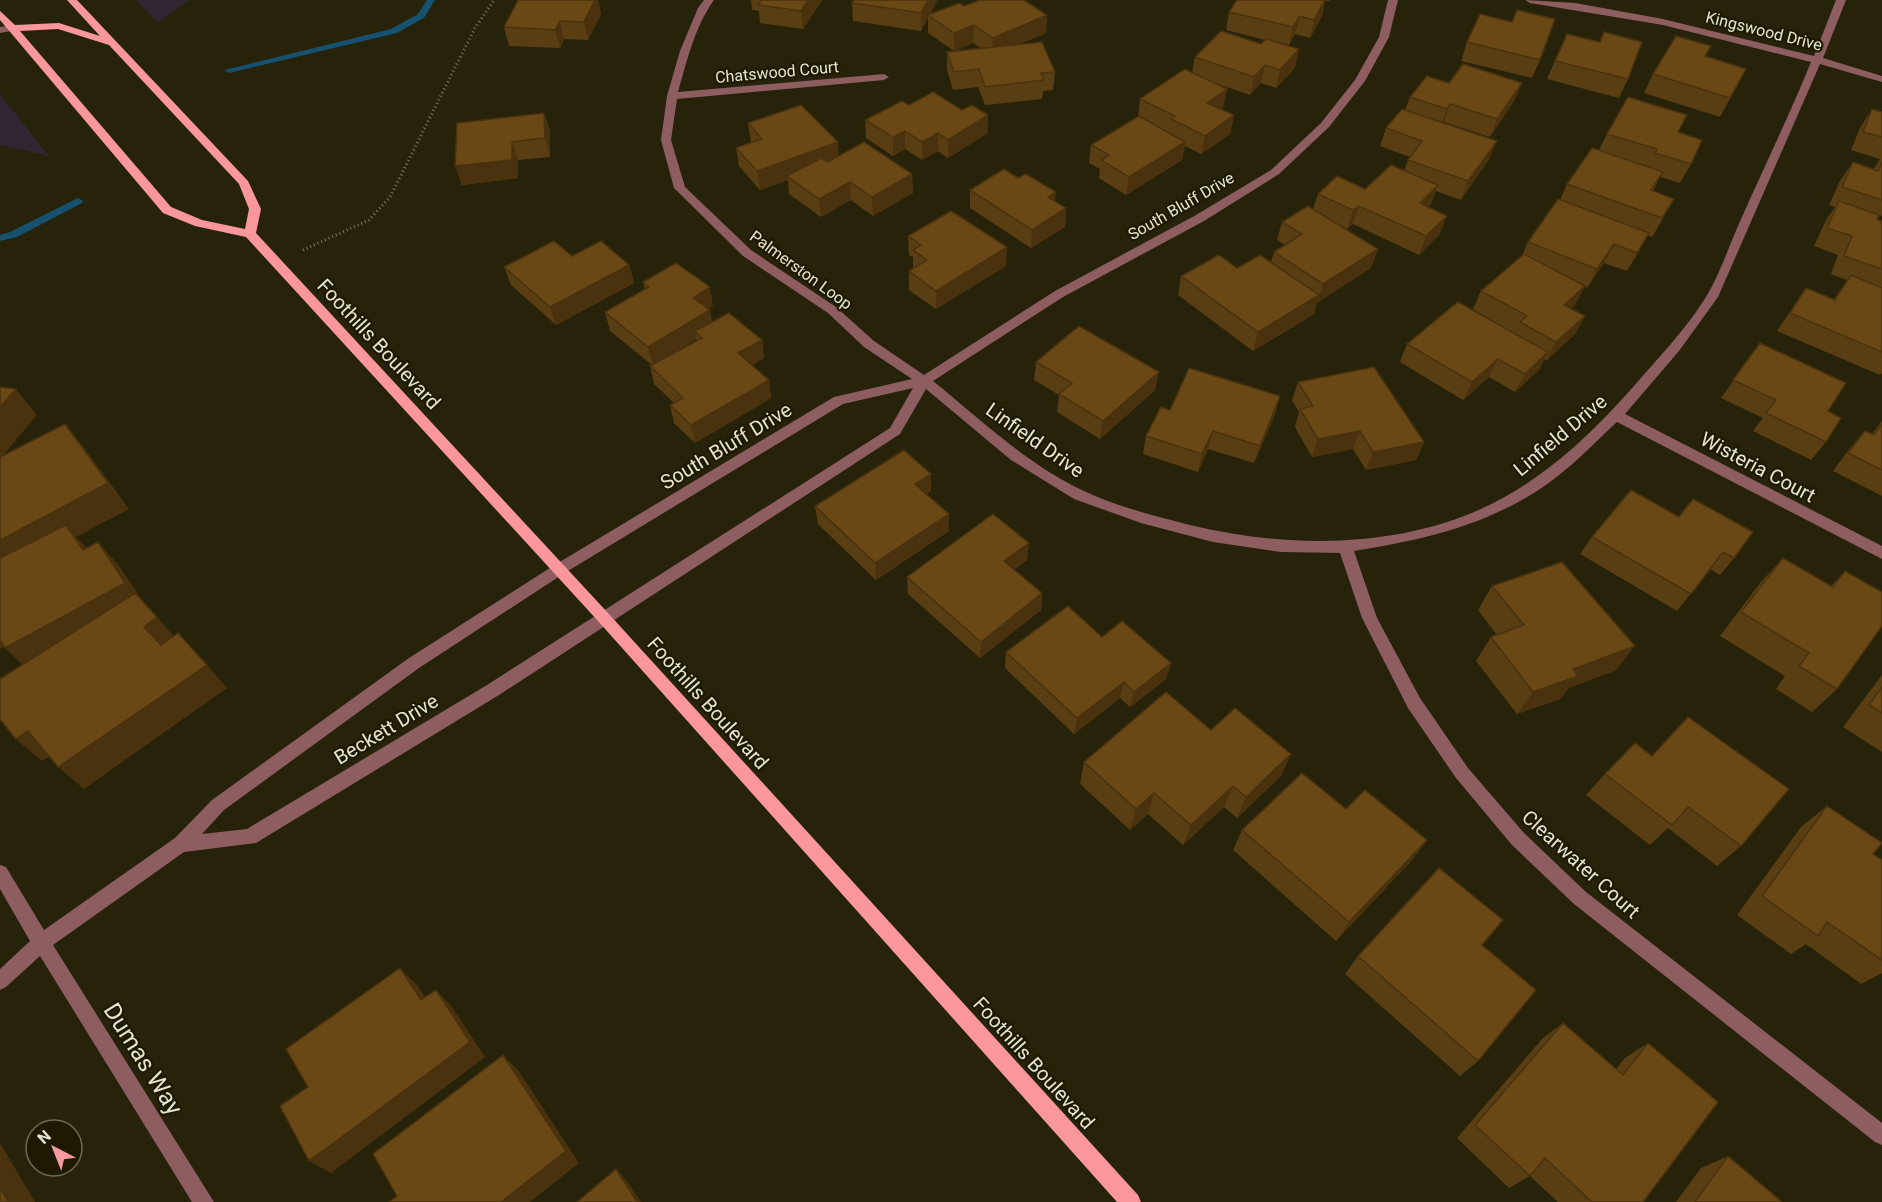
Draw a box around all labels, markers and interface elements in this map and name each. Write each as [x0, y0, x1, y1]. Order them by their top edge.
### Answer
street label: Kingswood Drive [1704, 7, 1824, 55]
street label: Chatswood Court [714, 57, 840, 87]
street label: South Bluff Drive [1125, 168, 1237, 244]
street label: Palmerston Loop [746, 227, 856, 313]
street label: Foothills Boulevard [312, 274, 446, 414]
street label: Linfield Drive [1508, 389, 1612, 481]
street label: South Bluff Drive [656, 397, 796, 495]
street label: Linfield Drive [981, 397, 1089, 483]
street label: Wisteria Court [1696, 427, 1820, 507]
street label: Foothills Boulevard [642, 632, 774, 774]
street label: Beckett Drive [330, 689, 442, 769]
street label: Clearwater Court [1517, 805, 1645, 923]
street label: Foothills Boulevard [968, 992, 1100, 1134]
street label: Dumas Way [98, 998, 189, 1121]
north arrow [24, 1118, 84, 1178]
text: N [34, 1126, 55, 1148]

